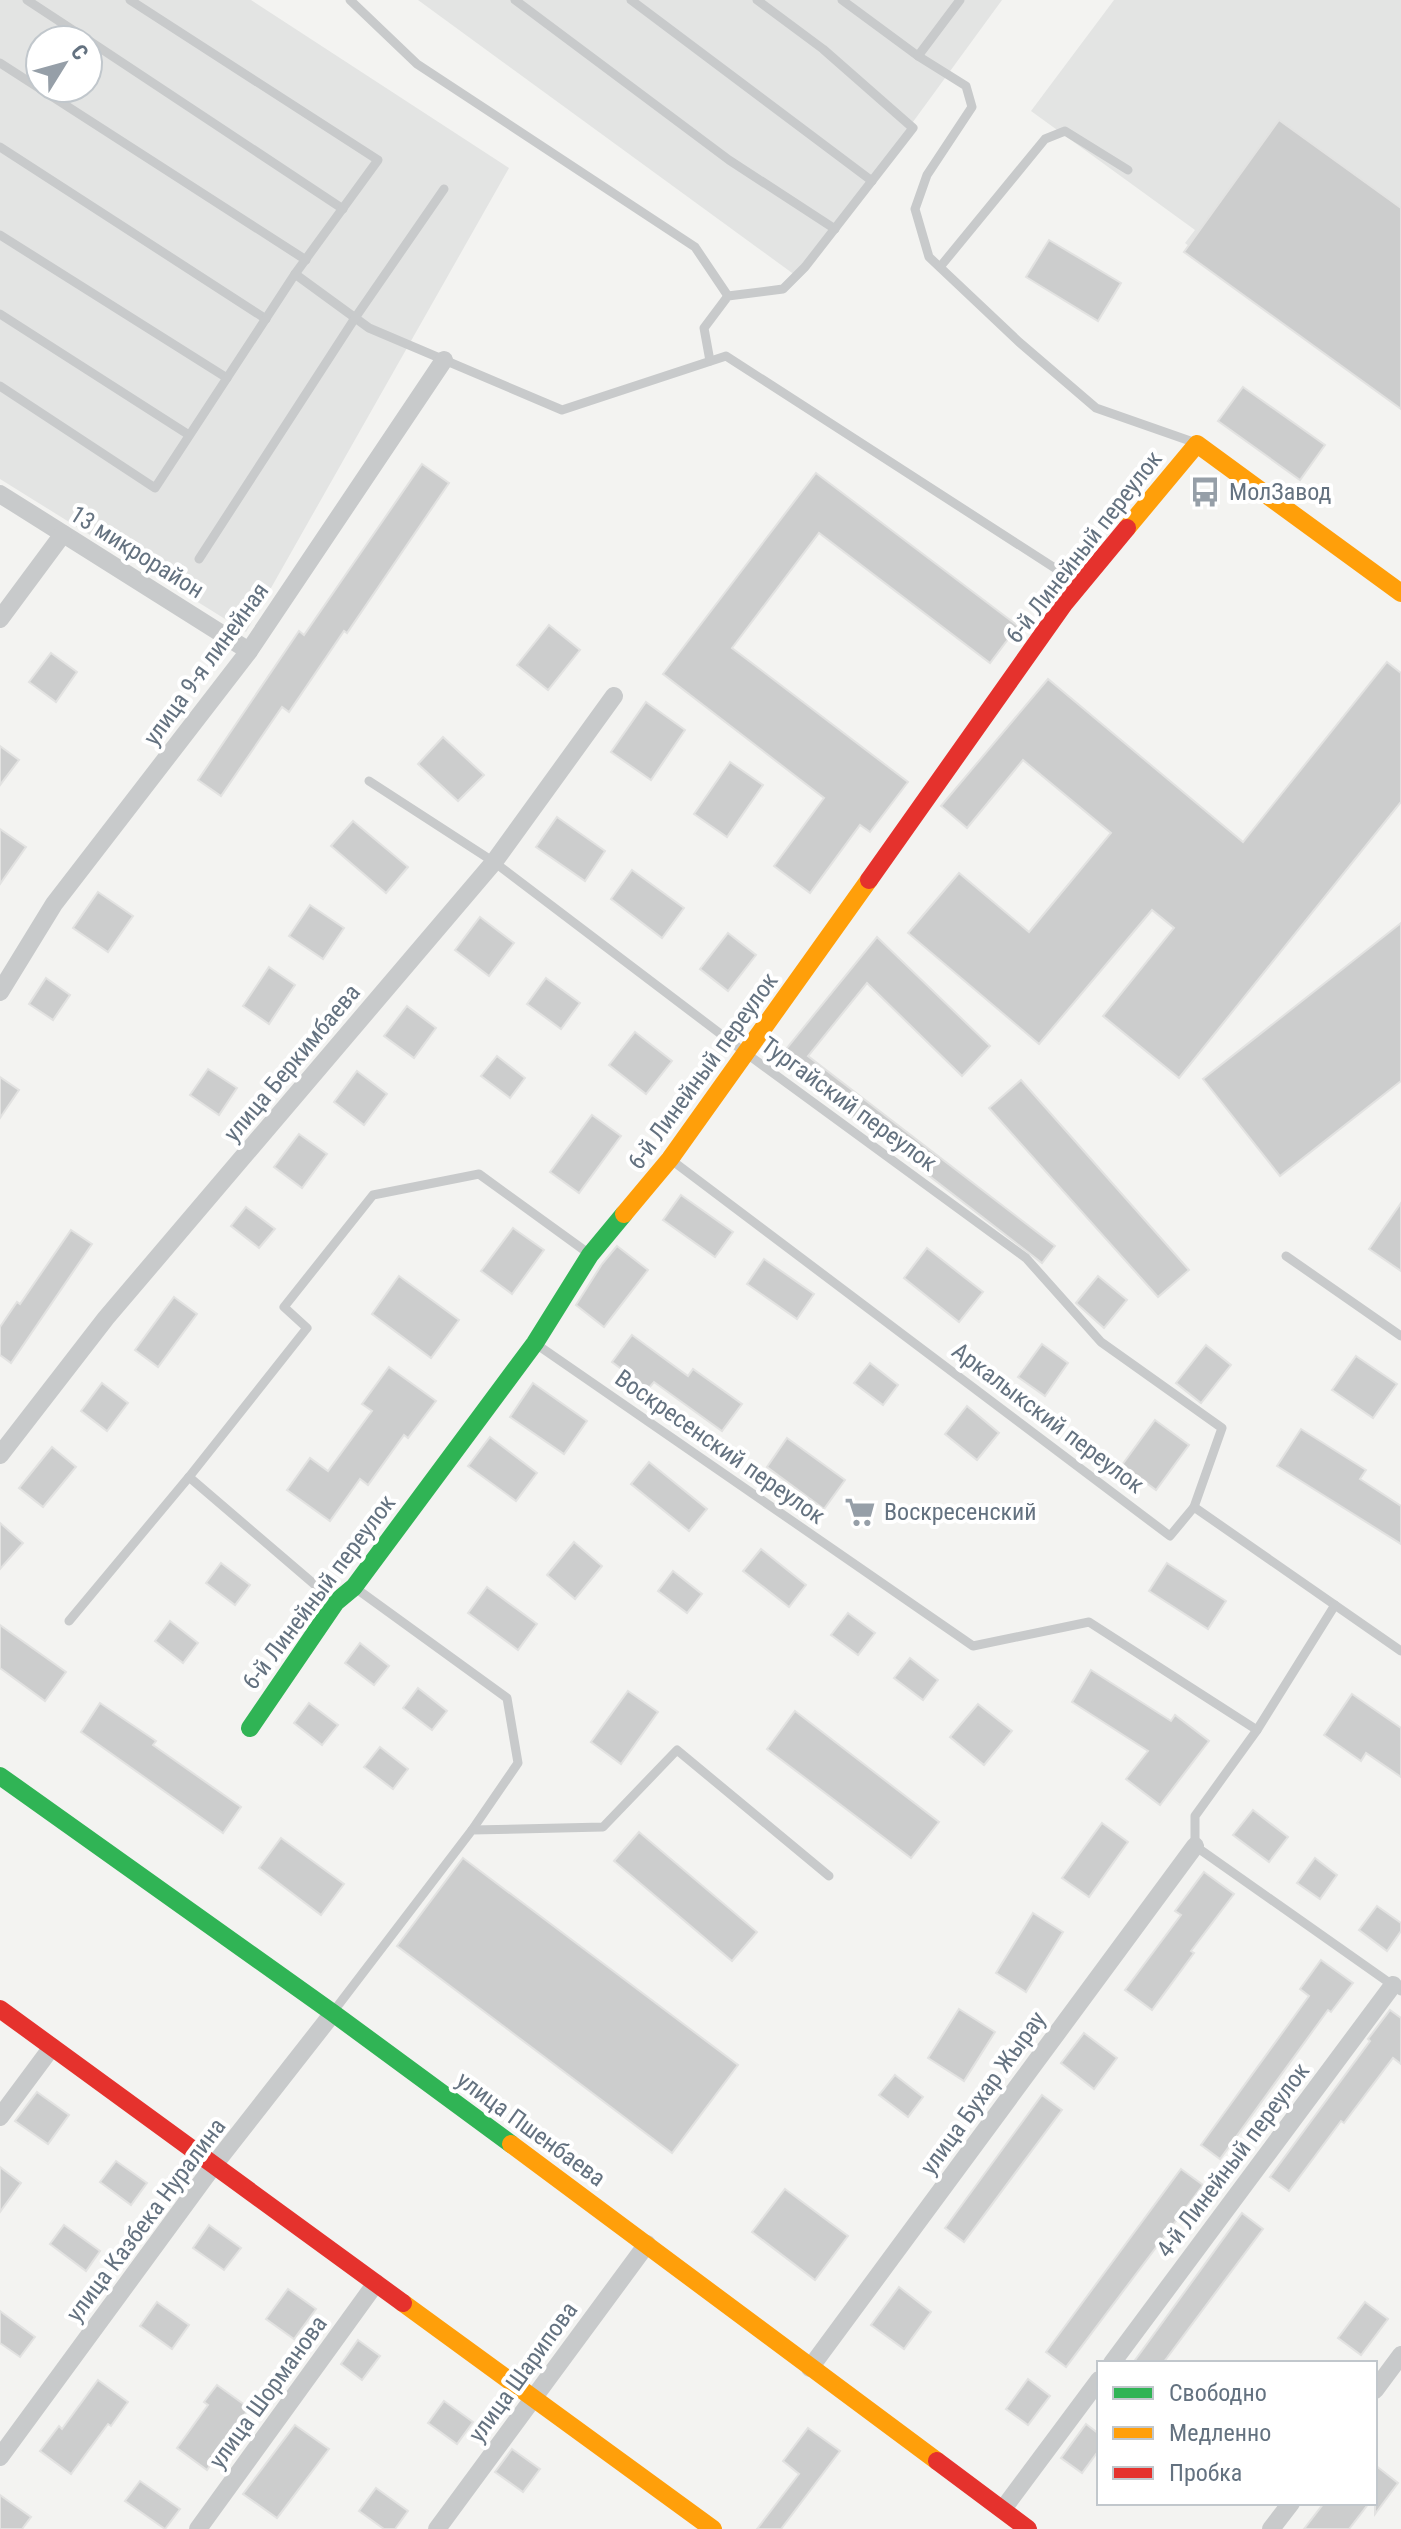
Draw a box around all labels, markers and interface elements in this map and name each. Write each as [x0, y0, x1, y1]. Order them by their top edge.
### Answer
north arrow [24, 24, 104, 104]
text: С [66, 40, 93, 65]
street label: 6-й Линейный переулок [1000, 445, 1168, 649]
bus stop icon: МолЗавод [1188, 475, 1222, 509]
place label: МолЗавод [1229, 478, 1331, 506]
street label: 13 микрорайон [65, 500, 209, 604]
street label: улица 9-я линейная [138, 577, 274, 751]
street label: 6-й Линейный переулок [622, 967, 784, 1175]
street label: улица Беркимбаева [218, 979, 366, 1147]
street label: Тургайский переулок [756, 1031, 943, 1177]
street label: Аркалыкский переулок [947, 1337, 1150, 1500]
street label: Воскресенский переулок [610, 1364, 831, 1530]
street label: 6-й Линейный переулок [237, 1489, 402, 1695]
supermarket icon: Воскресенский [843, 1495, 877, 1529]
place label: Воскресенский [884, 1498, 1036, 1526]
street label: улица Бухар Жырау [914, 2006, 1052, 2180]
street label: 4-й Линейный переулок [1151, 2057, 1316, 2263]
street label: улица Пшенбаева [451, 2066, 611, 2192]
street label: улица Казбека Нуралина [60, 2113, 232, 2327]
street label: улица Шарипова [463, 2296, 583, 2448]
street label: улица Шорманова [203, 2310, 333, 2474]
legend [1097, 2361, 1377, 2505]
text: Свободно [1169, 2379, 1267, 2407]
text: Медленно [1169, 2419, 1271, 2447]
text: Пробка [1169, 2459, 1242, 2487]

